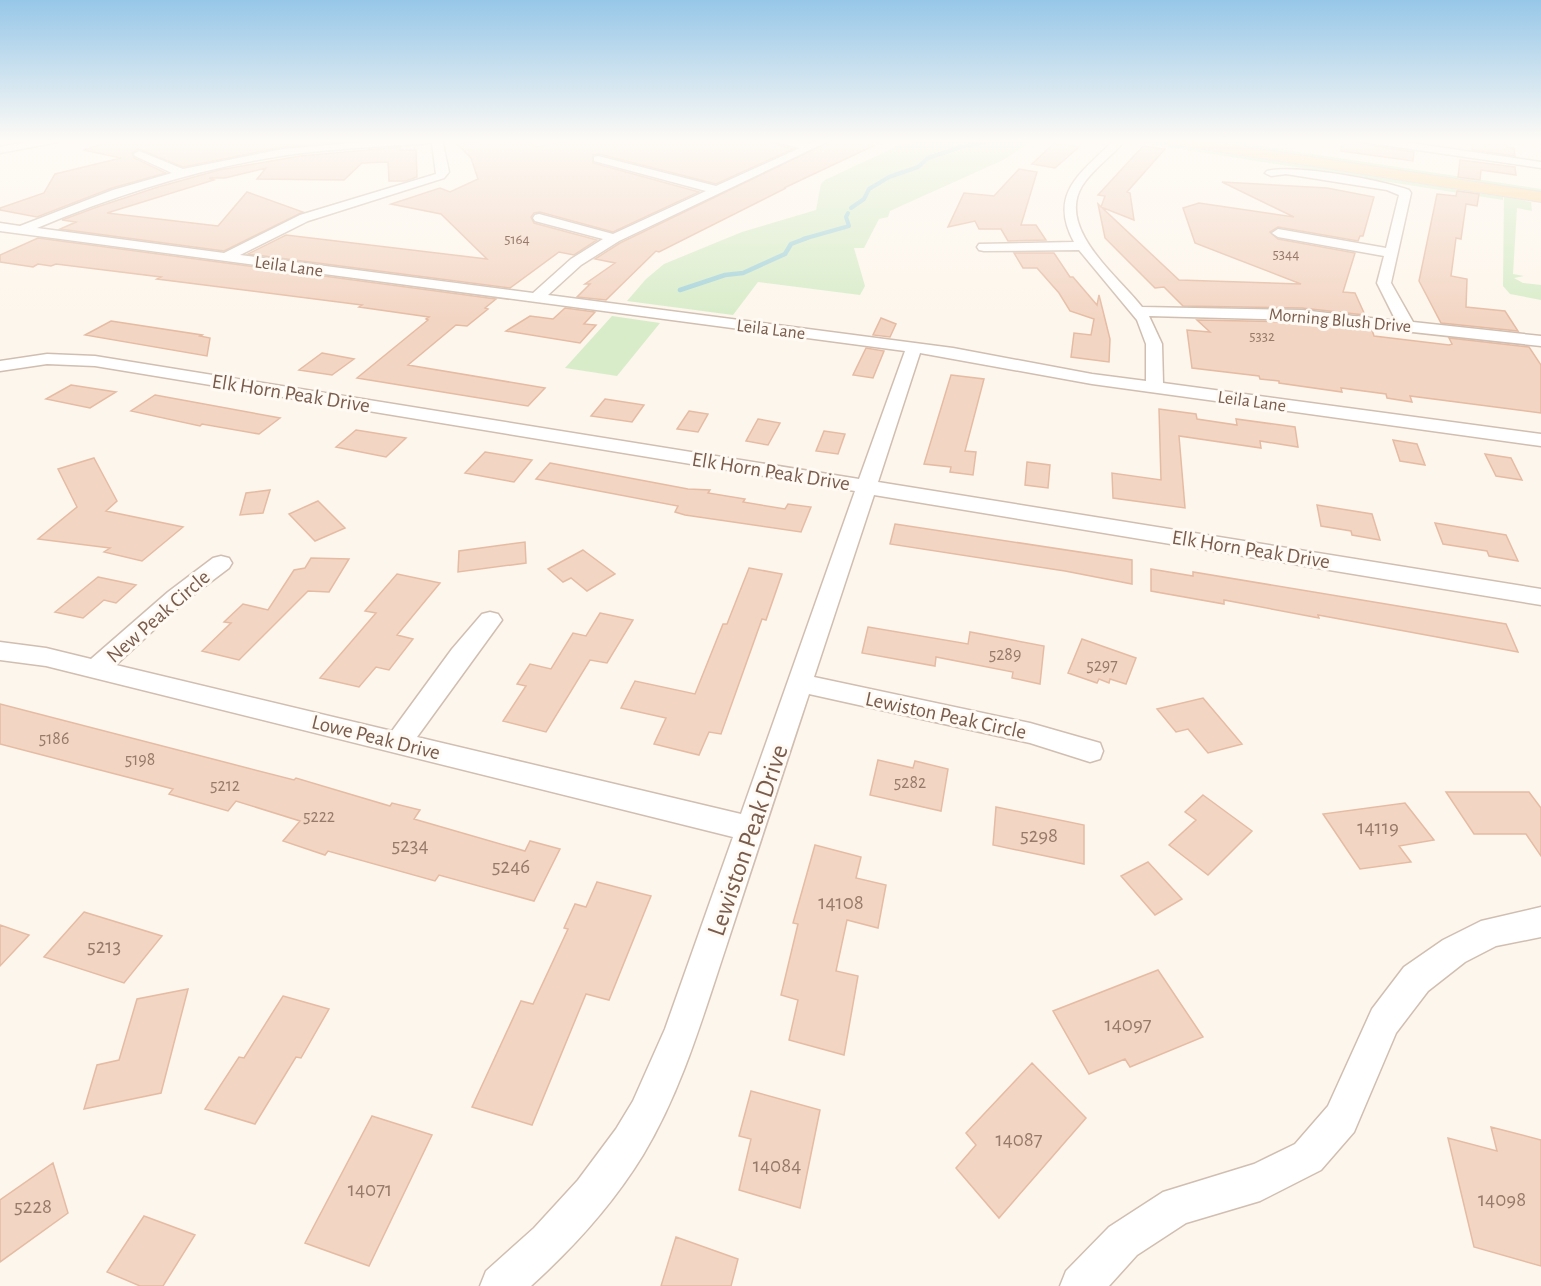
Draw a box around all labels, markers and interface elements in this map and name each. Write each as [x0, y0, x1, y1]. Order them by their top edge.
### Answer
house number: 5164 [504, 232, 530, 247]
house number: 5344 [1273, 247, 1299, 262]
street label: Leila Lane [254, 253, 324, 281]
street label: Morning Blush Drive [1268, 306, 1412, 336]
street label: Leila Lane [736, 317, 806, 343]
house number: 5332 [1249, 329, 1275, 344]
street label: Elk Horn Peak Drive [210, 371, 371, 416]
street label: Leila Lane [1217, 388, 1287, 416]
street label: Elk Horn Peak Drive [690, 449, 851, 494]
street label: Elk Horn Peak Drive [1170, 527, 1331, 572]
street label: New Peak Circle [103, 566, 214, 667]
house number: 5289 [989, 646, 1021, 664]
house number: 5297 [1086, 657, 1118, 675]
street label: Lewiston Peak Circle [863, 688, 1028, 743]
street label: Lowe Peak Drive [309, 711, 442, 764]
house number: 5186 [39, 730, 69, 748]
street label: Lewiston Peak Drive [703, 741, 793, 939]
house number: 5198 [125, 751, 155, 769]
house number: 5282 [894, 774, 926, 792]
house number: 5212 [210, 777, 240, 795]
house number: 5222 [303, 808, 335, 826]
house number: 14119 [1357, 817, 1399, 838]
house number: 5298 [1020, 825, 1058, 846]
house number: 5234 [391, 835, 429, 856]
house number: 5246 [492, 856, 530, 877]
house number: 14108 [818, 892, 864, 913]
house number: 5213 [87, 936, 121, 957]
house number: 14097 [1104, 1014, 1152, 1035]
house number: 14087 [995, 1129, 1043, 1150]
house number: 14084 [753, 1155, 801, 1176]
house number: 14071 [348, 1179, 392, 1200]
house number: 14098 [1478, 1189, 1526, 1210]
house number: 5228 [14, 1196, 52, 1217]

